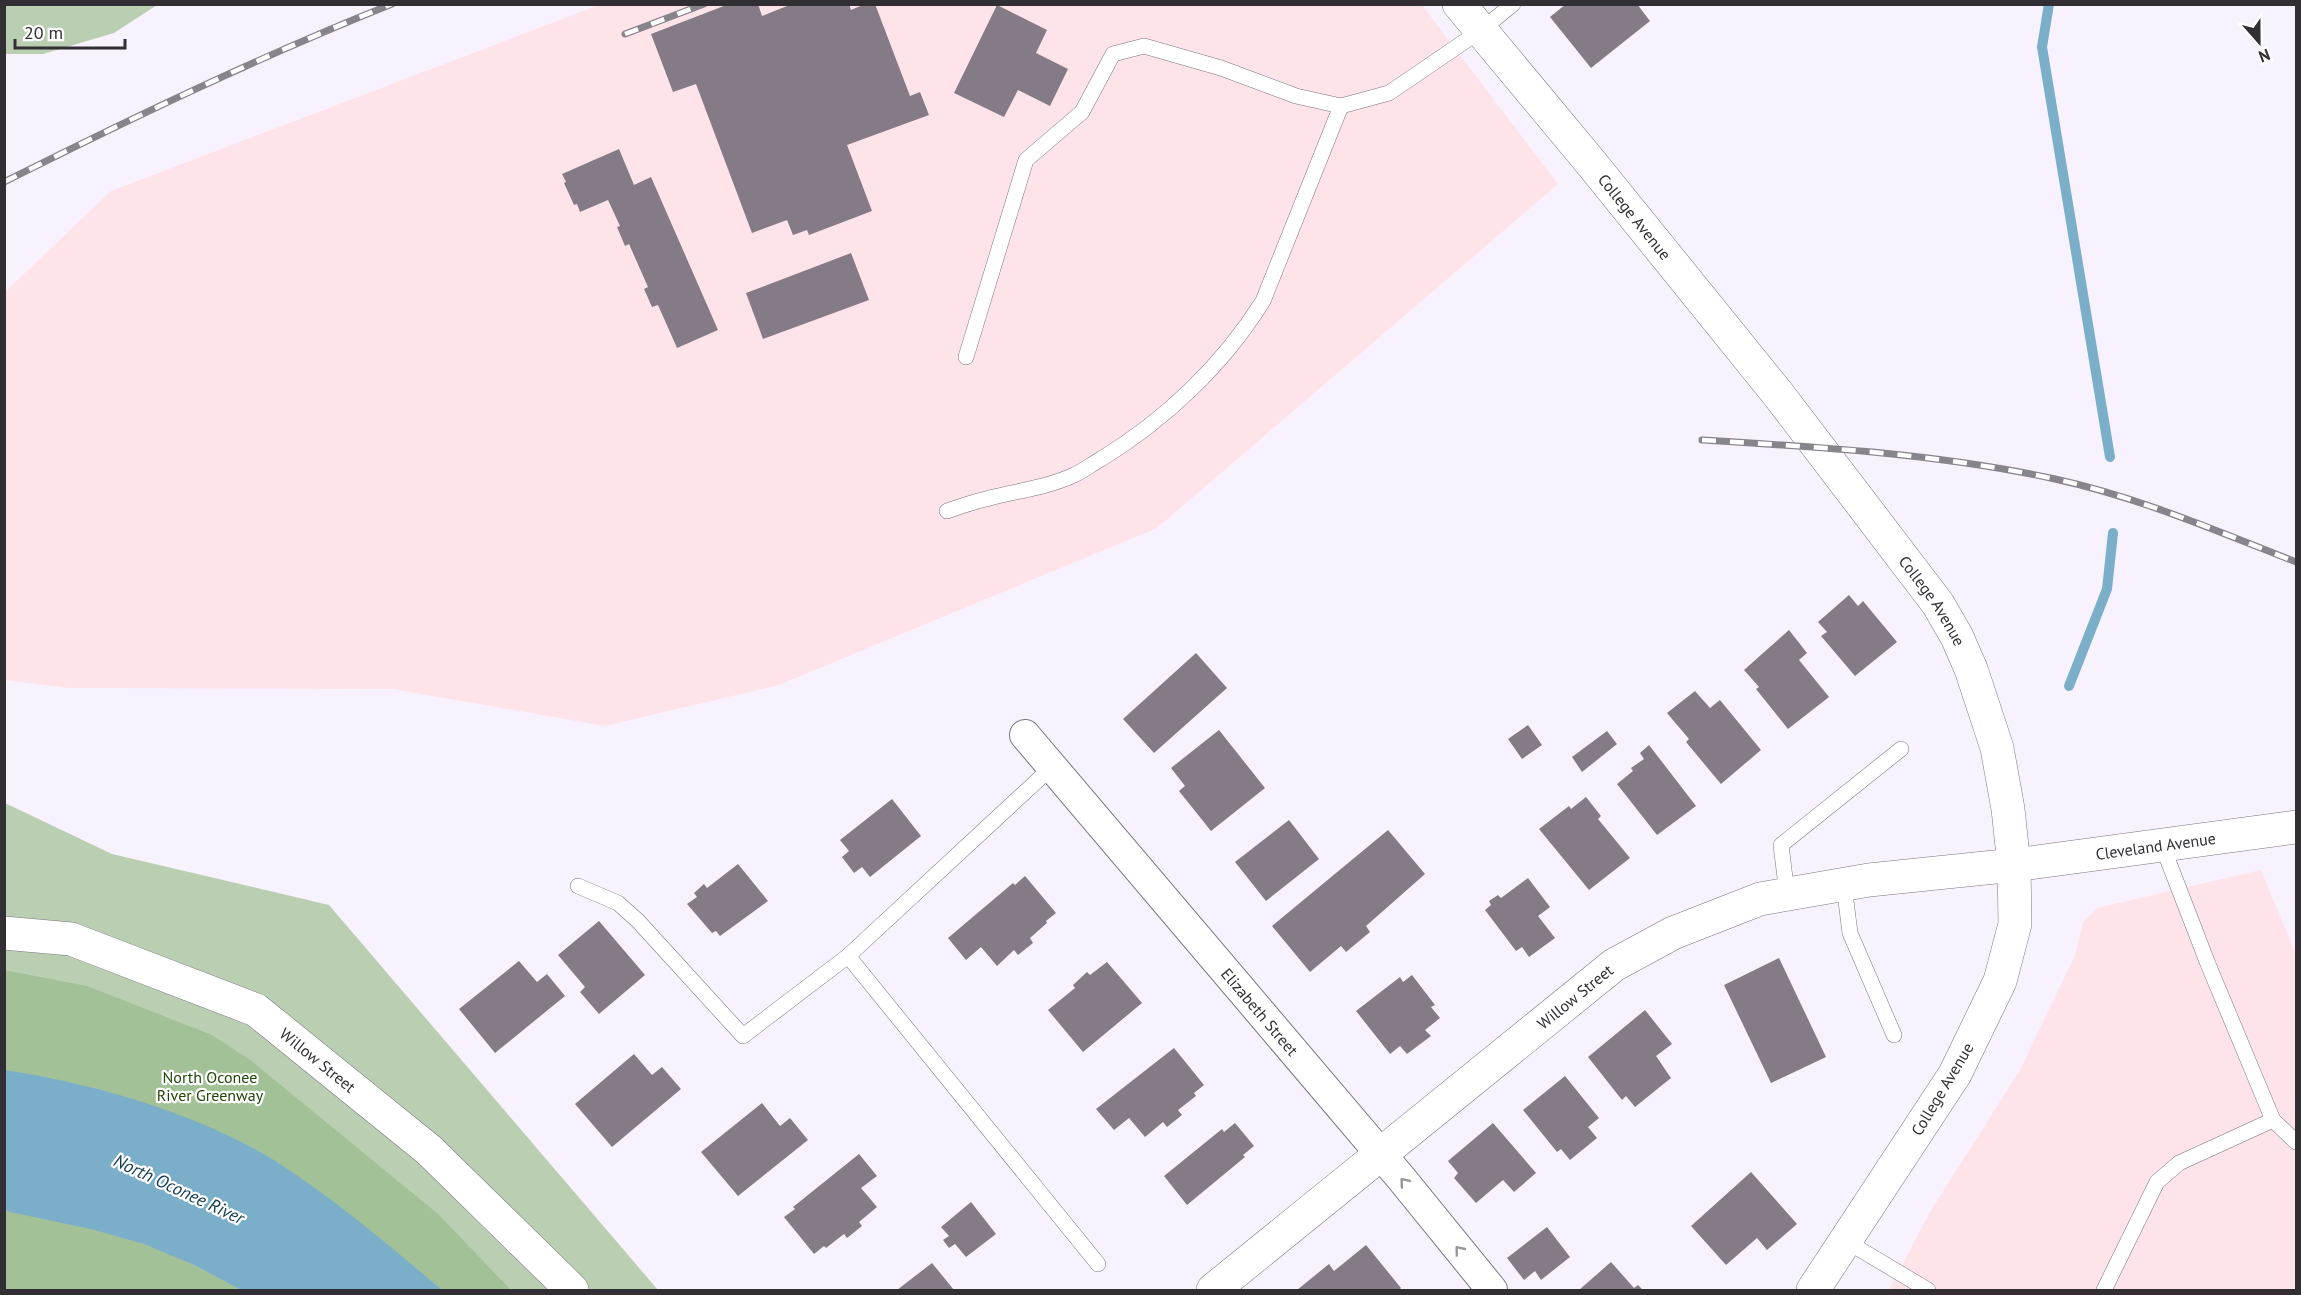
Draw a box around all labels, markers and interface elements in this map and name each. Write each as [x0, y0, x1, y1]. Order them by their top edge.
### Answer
scale bar [15, 12, 124, 50]
north arrow [2229, 12, 2289, 72]
text: 20 m [24, 21, 63, 44]
text: N [2256, 45, 2273, 67]
street label: College Avenue [1594, 170, 1676, 264]
street label: College Avenue [1895, 552, 1970, 649]
street label: Cleveland Avenue [2094, 828, 2217, 864]
street label: Willow Street [1533, 960, 1617, 1033]
street label: Elizabeth Street [1217, 964, 1303, 1060]
street label: Willow Street [276, 1023, 360, 1097]
street label: College Avenue [1906, 1039, 1978, 1139]
park label: North Oconee River Greenway [157, 1067, 264, 1105]
water label: North Oconee River [110, 1149, 249, 1230]
one-way arrow [1400, 1178, 1411, 1189]
one-way arrow [1456, 1246, 1467, 1257]

